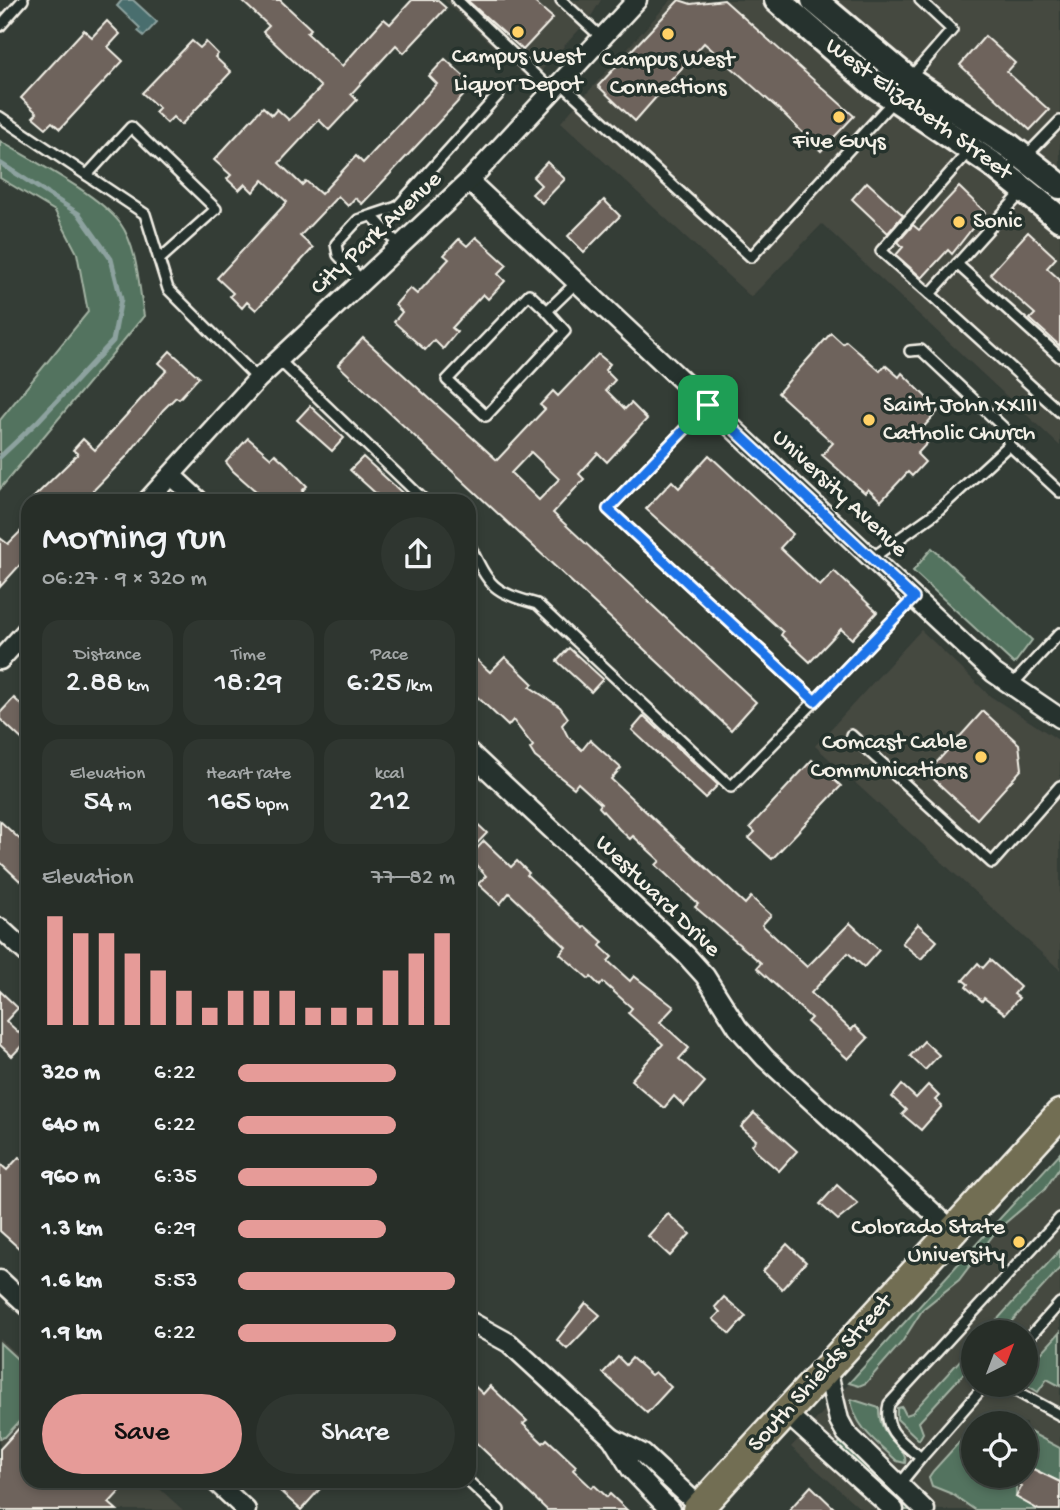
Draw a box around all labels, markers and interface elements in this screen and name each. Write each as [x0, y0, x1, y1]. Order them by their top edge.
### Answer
marker: Campus West Liquor Depot [510, 24, 526, 40]
marker: Campus West Connections [660, 26, 676, 42]
street label: West Elizabeth Street [819, 32, 1019, 189]
place label: Campus West Liquor Depot [452, 43, 586, 100]
place label: Campus West Connections [602, 46, 736, 103]
marker: Five Guys [831, 109, 847, 125]
place label: Five Guys [791, 128, 887, 157]
street label: City Park Avenue [305, 165, 449, 302]
place label: Sonic [973, 208, 1022, 237]
marker: Sonic [951, 214, 967, 230]
pin [678, 375, 738, 435]
icon: arrive [689, 386, 727, 424]
place label: Saint John XXIII Catholic Church [883, 392, 1037, 449]
marker: Saint John XXIII Catholic Church [861, 412, 877, 428]
street label: University Avenue [765, 424, 913, 565]
button: share [381, 517, 455, 591]
text: Morning run [42, 518, 226, 562]
text: 06:27 · 9 × 320 m [42, 566, 207, 593]
text: Distance [74, 644, 141, 667]
text: Time [231, 644, 266, 667]
text: Pace [371, 644, 408, 667]
text: 2.88 [66, 667, 123, 702]
text: 18:29 [215, 667, 282, 702]
text: 6:25 [346, 667, 402, 702]
text: km [123, 675, 149, 698]
text: /km [402, 675, 433, 698]
place label: Comcast Cable Communications [810, 729, 968, 786]
marker: Comcast Cable Communications [973, 749, 989, 765]
text: Elevation [70, 763, 145, 786]
text: Heart rate [206, 763, 291, 786]
text: kcal [375, 763, 404, 786]
text: 54 [84, 786, 113, 821]
text: 165 [208, 786, 251, 821]
text: 212 [369, 786, 410, 821]
text: m [113, 794, 131, 817]
text: bpm [251, 794, 289, 817]
street label: Westward Drive [588, 830, 726, 965]
text: Elevation [42, 865, 133, 892]
text: 77–82 m [371, 865, 455, 892]
text: 320 m [42, 1060, 100, 1087]
text: 6:22 [154, 1060, 195, 1087]
text: 640 m [42, 1112, 99, 1139]
text: 6:22 [154, 1112, 195, 1139]
text: 960 m [42, 1164, 100, 1191]
text: 6:35 [154, 1164, 197, 1191]
place label: Colorado State University [851, 1214, 1006, 1271]
text: 1.3 km [42, 1216, 102, 1243]
text: 6:29 [154, 1216, 196, 1243]
marker: Colorado State University [1011, 1234, 1027, 1250]
text: 1.6 km [42, 1268, 102, 1295]
text: 5:53 [154, 1268, 197, 1295]
street label: South Shields Street [742, 1287, 901, 1459]
text: 1.9 km [42, 1320, 102, 1347]
text: 6:22 [154, 1320, 195, 1347]
north arrow [961, 1320, 1038, 1396]
map controls [961, 1320, 1038, 1488]
button: Save [42, 1394, 242, 1474]
button: Share [256, 1394, 455, 1474]
button: locate [961, 1411, 1038, 1488]

